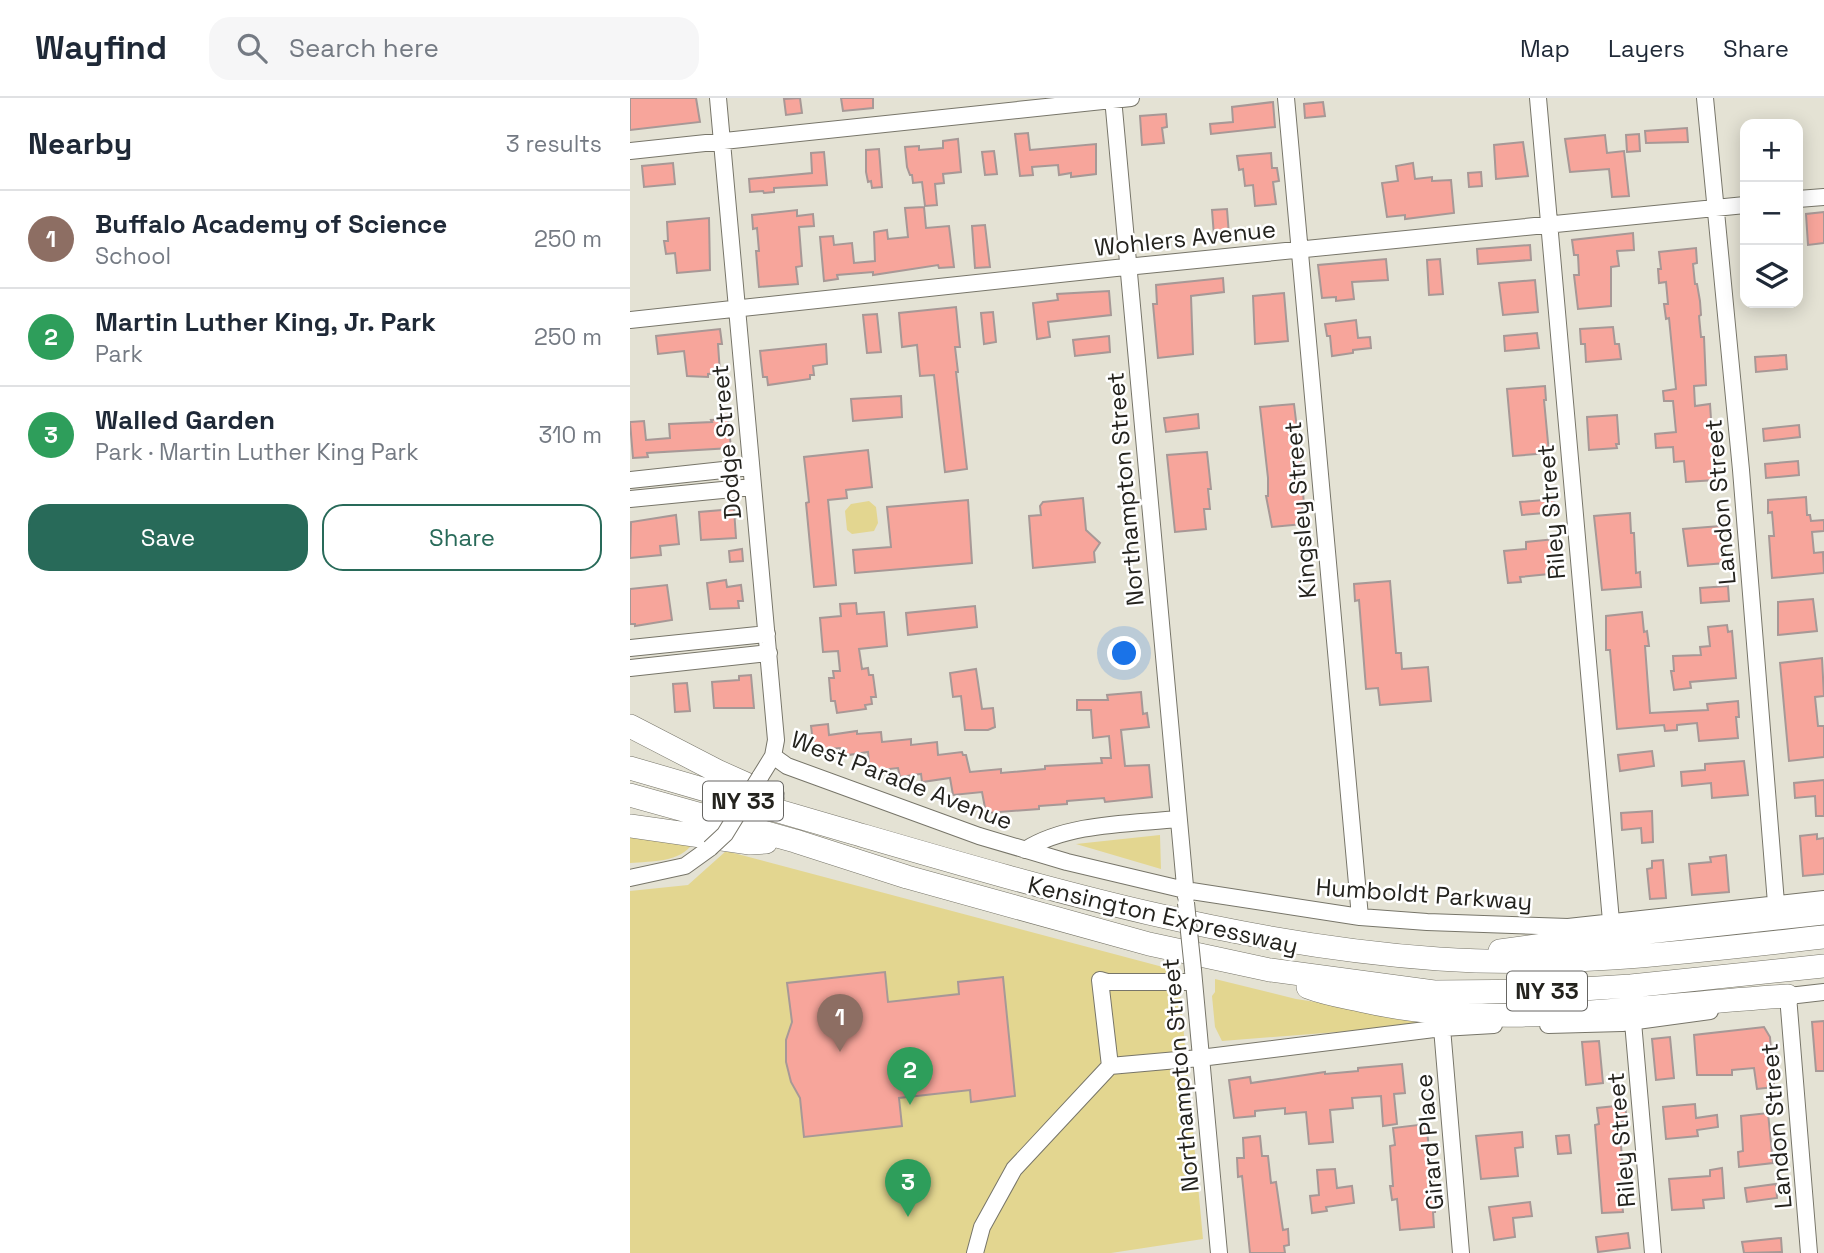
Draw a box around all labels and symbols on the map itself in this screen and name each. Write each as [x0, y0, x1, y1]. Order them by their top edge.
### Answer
street label: Wohlers Avenue [1093, 213, 1277, 263]
street label: Dodge Street [704, 363, 748, 521]
street label: Northampton Street [1099, 371, 1151, 607]
street label: Landon Street [1697, 418, 1743, 586]
street label: Kingsley Street [1277, 420, 1323, 600]
street label: Riley Street [1530, 443, 1572, 581]
your location [1107, 636, 1141, 670]
street label: West Parade Avenue [787, 723, 1017, 837]
road number: NY 33 [703, 782, 783, 820]
street label: Kensington Expressway [1025, 869, 1301, 961]
street label: Humboldt Parkway [1315, 871, 1533, 917]
street label: Northampton Street [1154, 957, 1206, 1193]
road number: NY 33 [1507, 972, 1587, 1010]
pin: 1 [817, 994, 863, 1052]
street label: Landon Street [1753, 1042, 1799, 1210]
pin: 2 [887, 1047, 933, 1105]
street label: Riley Street [1600, 1071, 1642, 1209]
street label: Girard Place [1408, 1073, 1450, 1211]
pin: 3 [885, 1159, 931, 1217]

